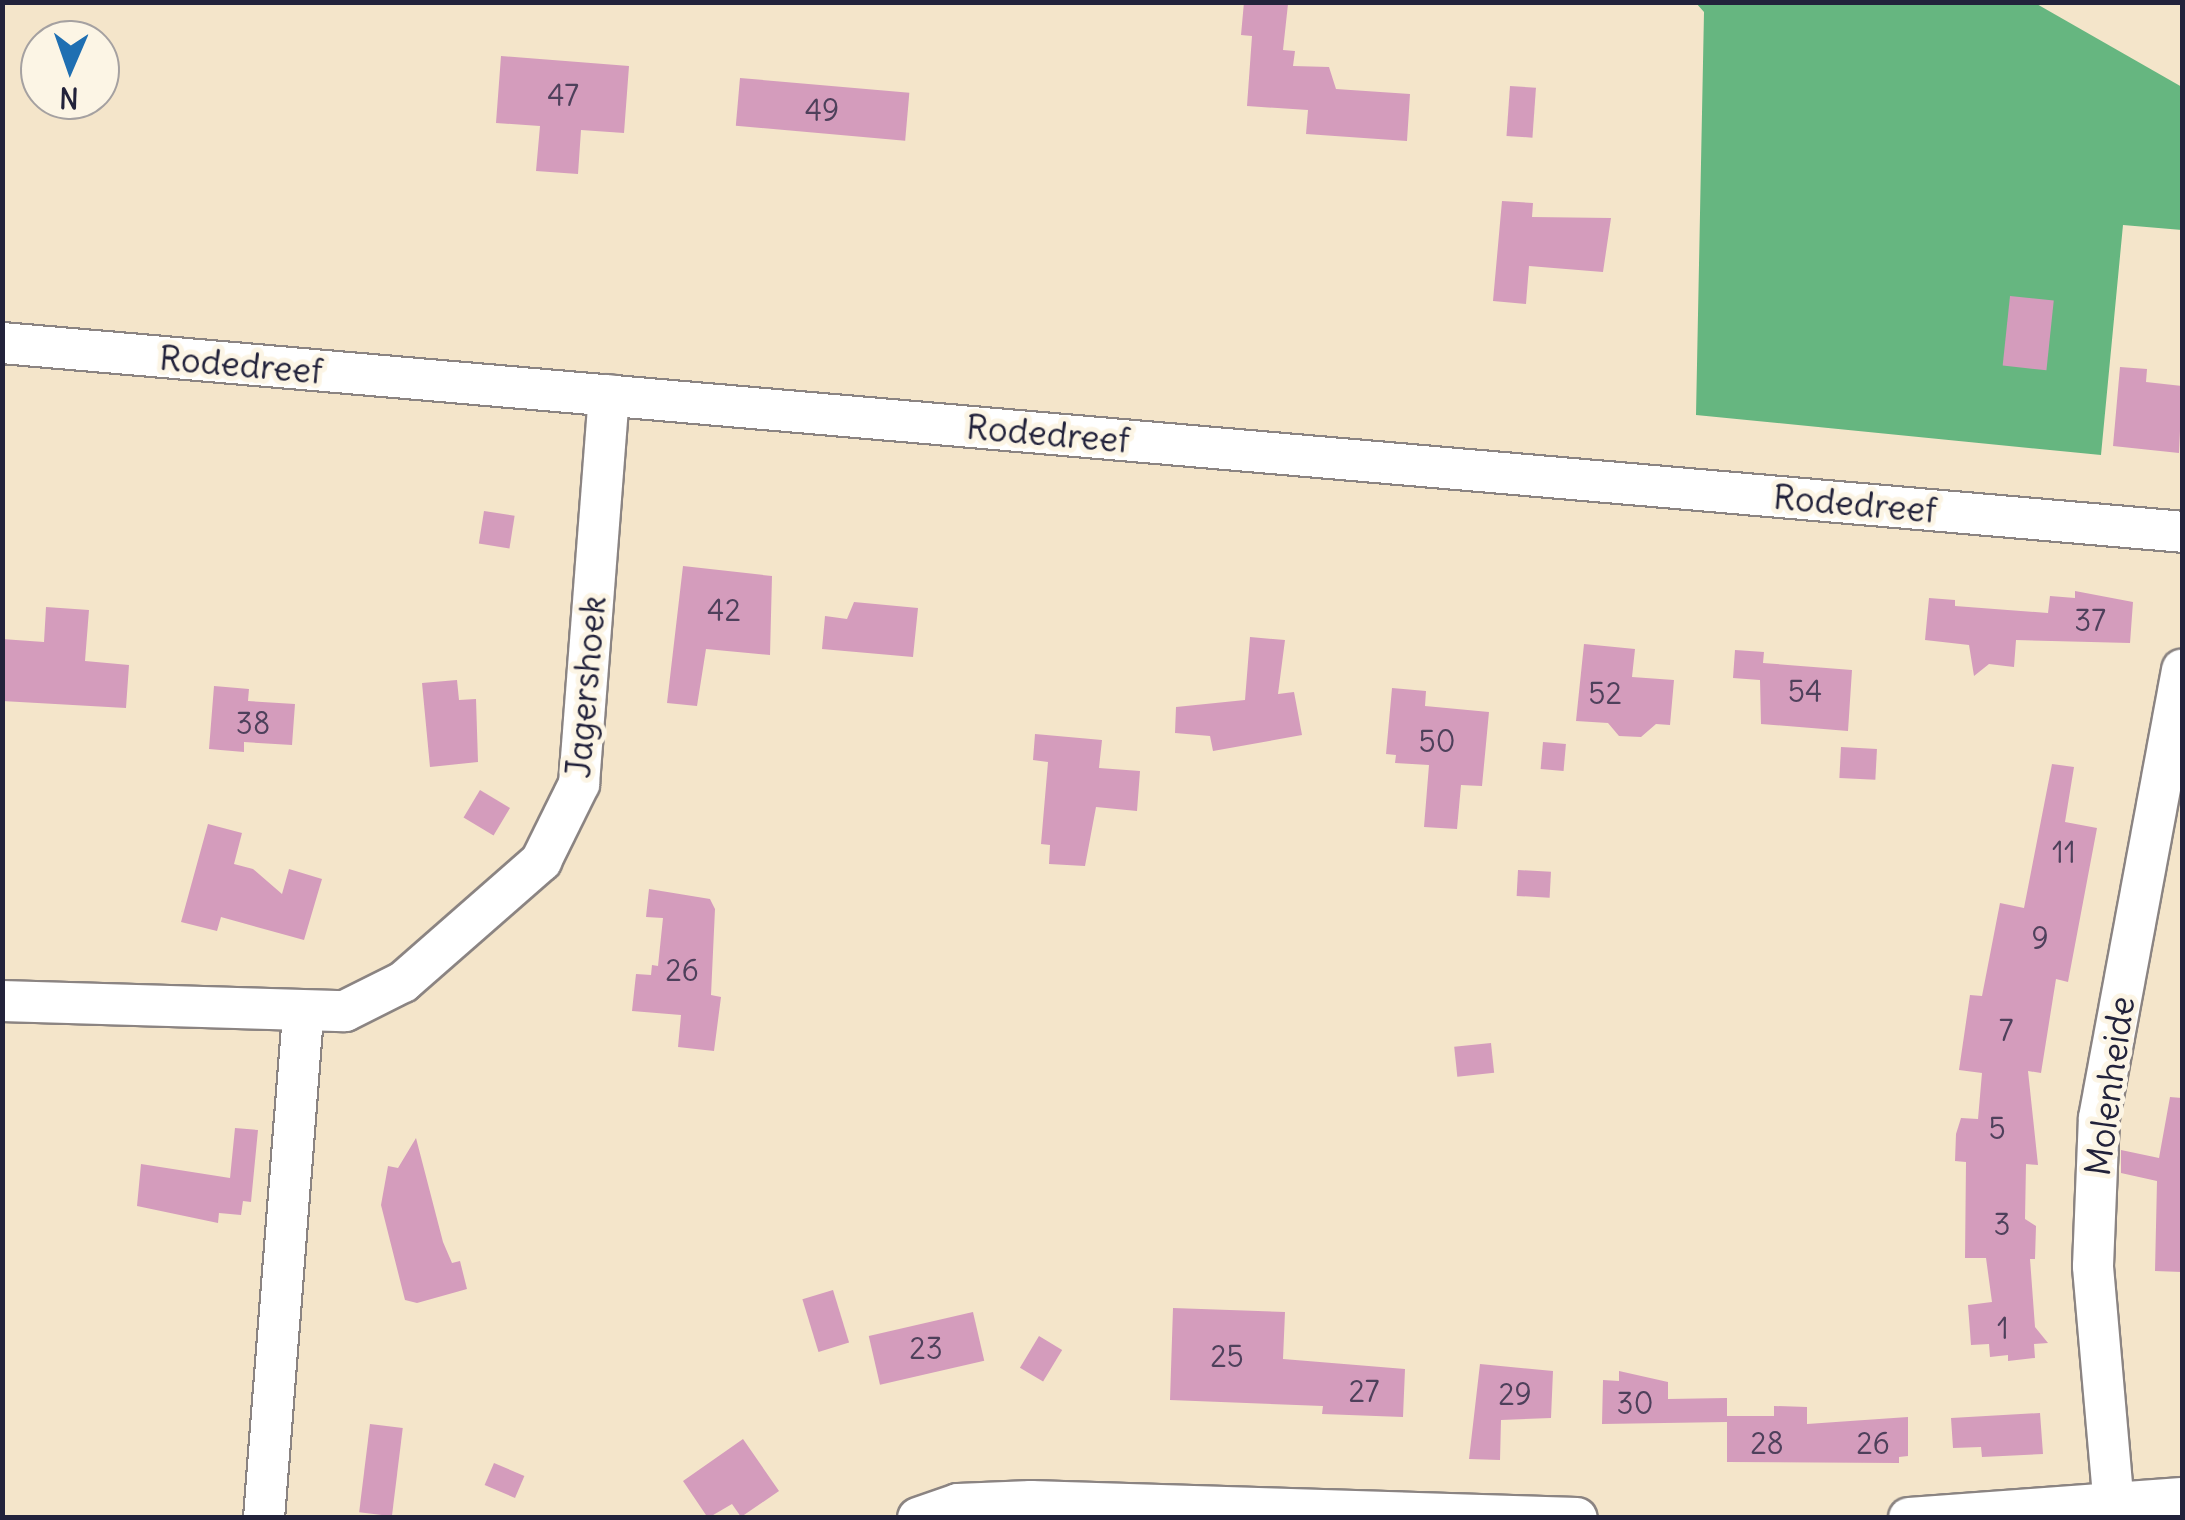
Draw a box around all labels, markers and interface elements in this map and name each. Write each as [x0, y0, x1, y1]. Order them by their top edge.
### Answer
north arrow [20, 20, 120, 120]
house number: 47 [547, 77, 579, 113]
text: N [59, 80, 79, 116]
house number: 49 [805, 92, 839, 128]
street label: Rodedreef [158, 336, 324, 392]
street label: Rodedreef [965, 405, 1131, 461]
street label: Rodedreef [1772, 475, 1938, 531]
house number: 42 [707, 592, 741, 628]
street label: Jagershoek [556, 594, 614, 780]
house number: 37 [2074, 602, 2106, 638]
house number: 54 [1788, 673, 1822, 709]
house number: 52 [1588, 675, 1622, 711]
house number: 38 [236, 705, 270, 741]
house number: 50 [1419, 723, 1455, 759]
house number: 11 [2052, 834, 2076, 870]
house number: 9 [2031, 920, 2049, 956]
house number: 26 [665, 952, 699, 988]
street label: Molenheide [2076, 994, 2142, 1178]
house number: 7 [1999, 1012, 2013, 1048]
house number: 5 [1988, 1110, 2006, 1146]
house number: 3 [1993, 1206, 2011, 1242]
house number: 1 [1997, 1310, 2009, 1346]
house number: 23 [909, 1330, 943, 1366]
house number: 25 [1210, 1338, 1244, 1374]
house number: 27 [1348, 1373, 1380, 1409]
house number: 29 [1498, 1376, 1532, 1412]
house number: 30 [1617, 1385, 1653, 1421]
house number: 28 [1750, 1425, 1784, 1461]
house number: 26 [1856, 1425, 1890, 1461]

